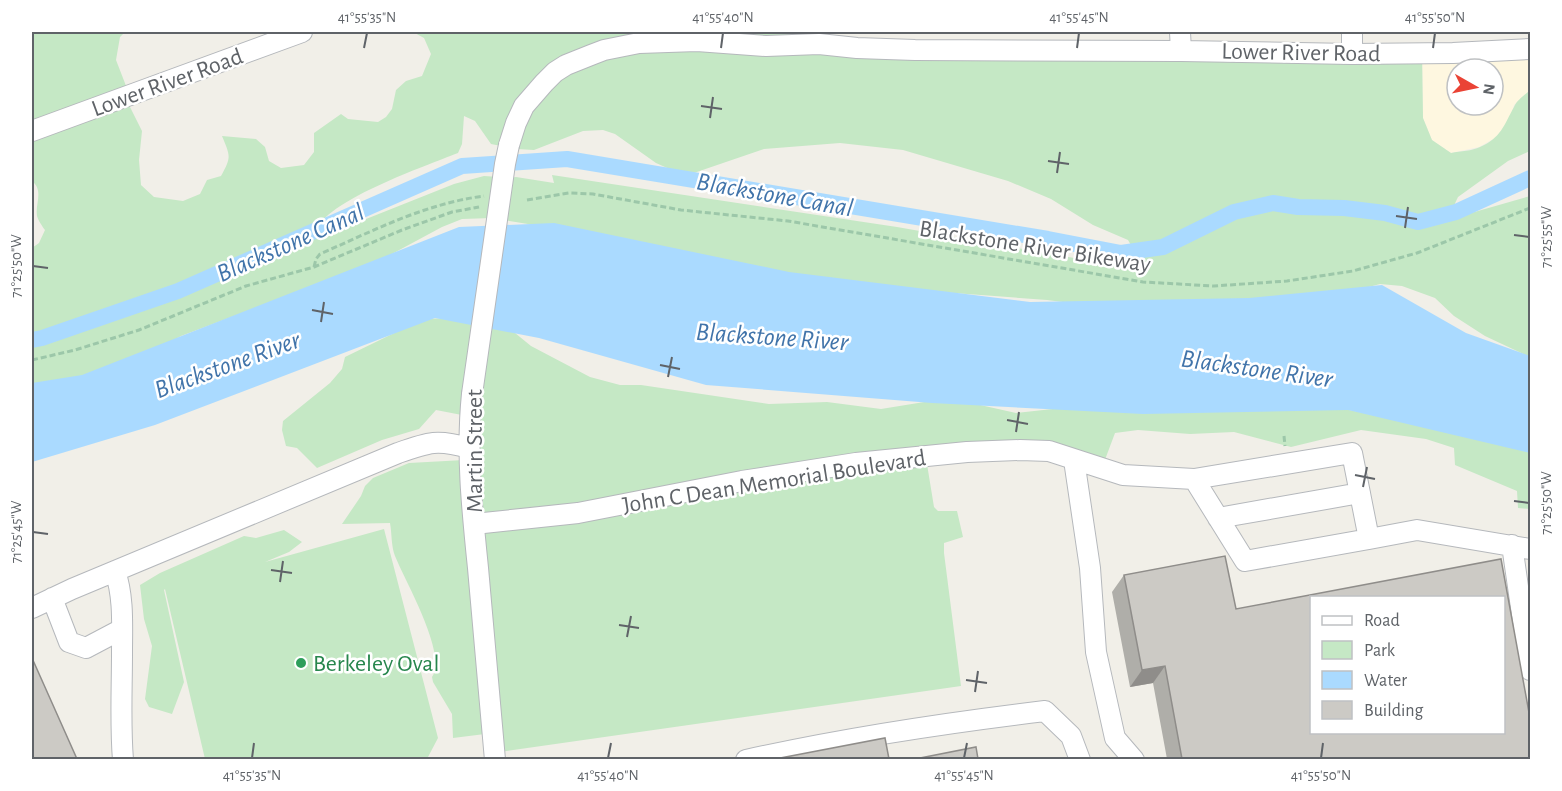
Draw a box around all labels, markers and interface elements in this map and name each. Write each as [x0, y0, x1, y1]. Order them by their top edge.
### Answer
text: 41°55'35"N [338, 10, 396, 25]
text: 41°55'40"N [692, 10, 754, 25]
text: 41°55'45"N [1049, 10, 1109, 25]
text: 41°55'50"N [1405, 10, 1465, 25]
street label: Lower River Road [1221, 40, 1381, 66]
street label: Lower River Road [88, 44, 246, 121]
north arrow [1445, 57, 1505, 117]
text: N [1480, 82, 1498, 96]
water label: Blackstone Canal [694, 168, 855, 222]
water label: Blackstone Canal [213, 199, 368, 287]
text: 71°25'55"W [1539, 206, 1554, 268]
street label: Blackstone River Bikeway [917, 217, 1152, 277]
text: 71°25'50"W [9, 234, 24, 298]
water label: Blackstone River [695, 319, 851, 355]
water label: Blackstone River [151, 326, 305, 403]
water label: Blackstone River [1179, 345, 1336, 393]
street label: Martin Street [463, 389, 487, 513]
street label: John C Dean Memorial Boulevard [621, 446, 928, 518]
text: 71°25'50"W [1539, 471, 1554, 535]
text: 71°25'45"W [9, 500, 24, 563]
legend [1310, 596, 1505, 734]
text: Road [1364, 612, 1400, 630]
text: Park [1364, 642, 1396, 660]
place label: Berkeley Oval [313, 652, 439, 676]
marker: Berkeley Oval [294, 656, 308, 670]
text: Water [1364, 672, 1407, 690]
text: Building [1364, 702, 1424, 720]
text: 41°55'35"N [223, 768, 281, 783]
text: 41°55'40"N [577, 768, 639, 783]
text: 41°55'45"N [934, 768, 994, 783]
text: 41°55'50"N [1291, 768, 1351, 783]

